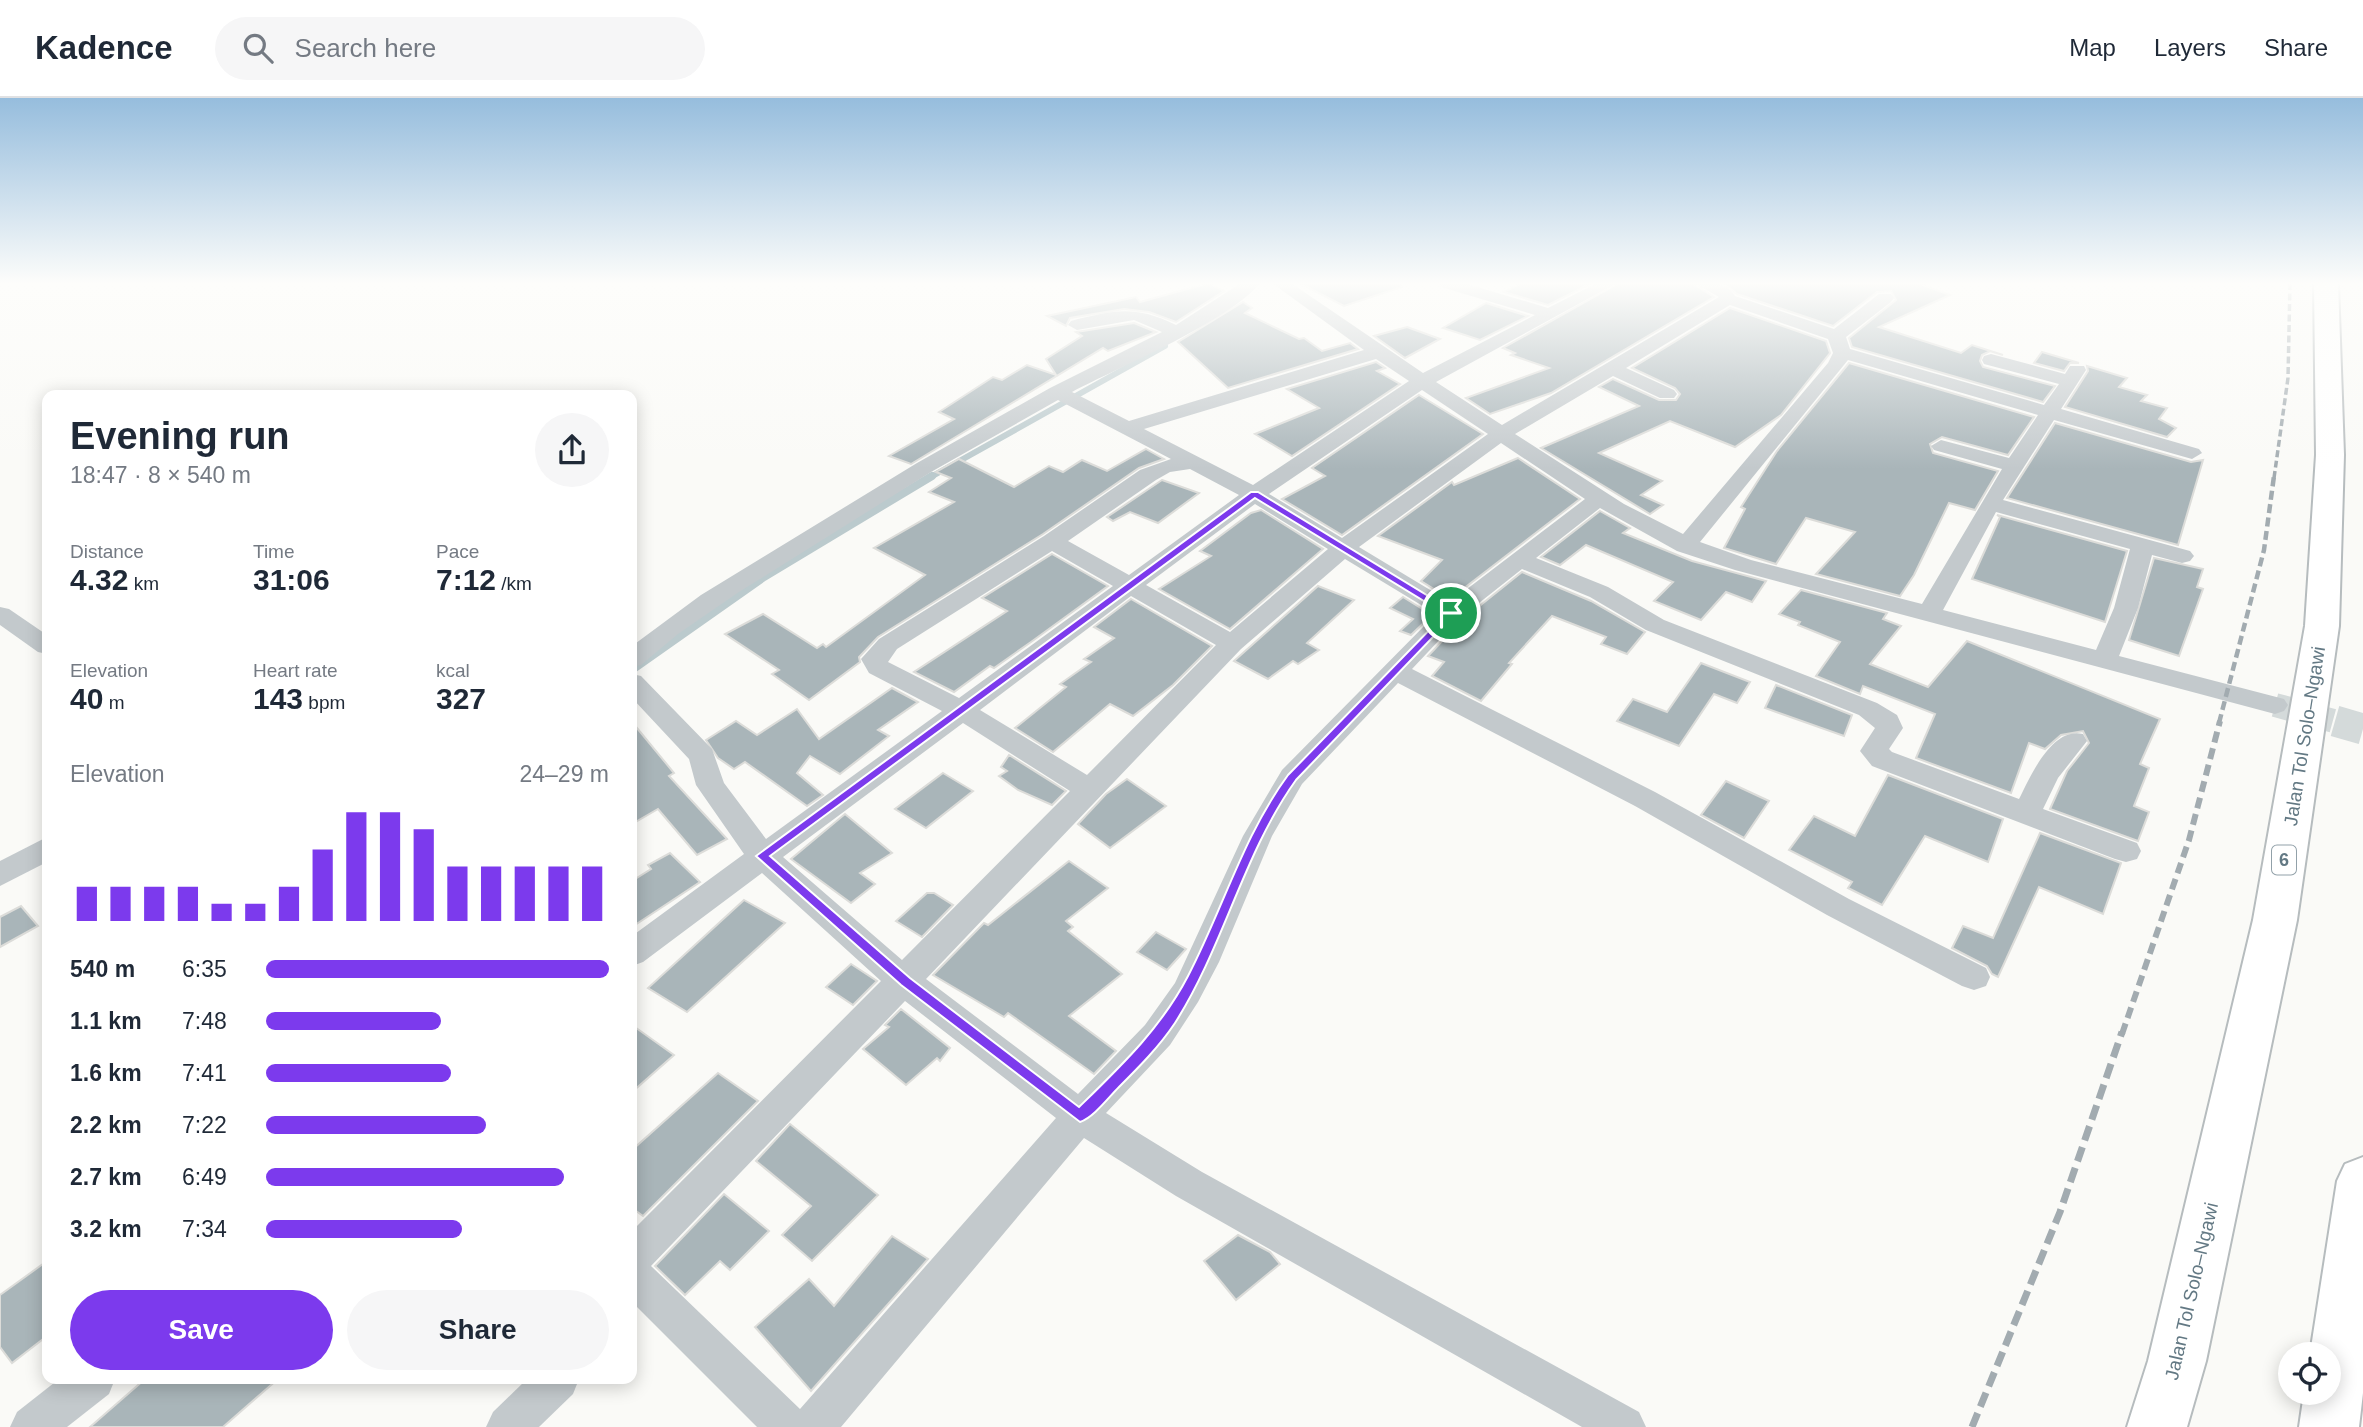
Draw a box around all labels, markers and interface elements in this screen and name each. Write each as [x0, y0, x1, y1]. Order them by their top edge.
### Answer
search box [215, 17, 705, 80]
text: Kadence [35, 29, 173, 66]
icon: search [239, 29, 277, 67]
text: Search here [295, 33, 436, 63]
text: Map [2069, 34, 2116, 61]
text: Layers [2154, 34, 2226, 61]
text: Share [2264, 34, 2328, 61]
button: share [535, 413, 609, 487]
text: Evening run [70, 415, 290, 457]
text: 18:47 · 8 × 540 m [70, 462, 251, 488]
text: Distance [70, 541, 144, 562]
text: Time [253, 541, 295, 562]
text: Pace [436, 541, 479, 562]
text: 4.32 [70, 563, 128, 596]
text: 31:06 [253, 563, 330, 596]
text: 7:12 [436, 563, 496, 596]
text: km [128, 573, 159, 594]
text: /km [496, 573, 532, 594]
pin [1421, 583, 1481, 643]
icon: arrive [1432, 594, 1470, 632]
street label: Jalan Tol Solo–Ngawi [2280, 645, 2329, 827]
text: Elevation [70, 660, 148, 681]
text: Heart rate [253, 660, 337, 681]
text: kcal [436, 660, 470, 681]
text: 40 [70, 682, 103, 715]
text: 143 [253, 682, 303, 715]
text: 327 [436, 682, 486, 715]
text: m [103, 692, 124, 713]
text: bpm [303, 692, 345, 713]
text: Elevation [70, 761, 165, 787]
text: 24–29 m [519, 761, 609, 787]
road number: 6 [2272, 846, 2296, 874]
text: 540 m [70, 956, 135, 982]
text: 6:35 [182, 956, 227, 982]
text: 1.1 km [70, 1008, 142, 1034]
text: 7:48 [182, 1008, 227, 1034]
text: 1.6 km [70, 1060, 142, 1086]
text: 7:41 [182, 1060, 227, 1086]
text: 2.2 km [70, 1112, 142, 1138]
text: 7:22 [182, 1112, 227, 1138]
text: 2.7 km [70, 1164, 142, 1190]
text: 6:49 [182, 1164, 227, 1190]
street label: Jalan Tol Solo–Ngawi [2161, 1200, 2222, 1382]
text: 3.2 km [70, 1216, 142, 1242]
text: 7:34 [182, 1216, 227, 1242]
button: Save [70, 1290, 333, 1370]
button: Share [347, 1290, 609, 1370]
map controls [2278, 1342, 2341, 1405]
button: locate [2278, 1342, 2341, 1405]

